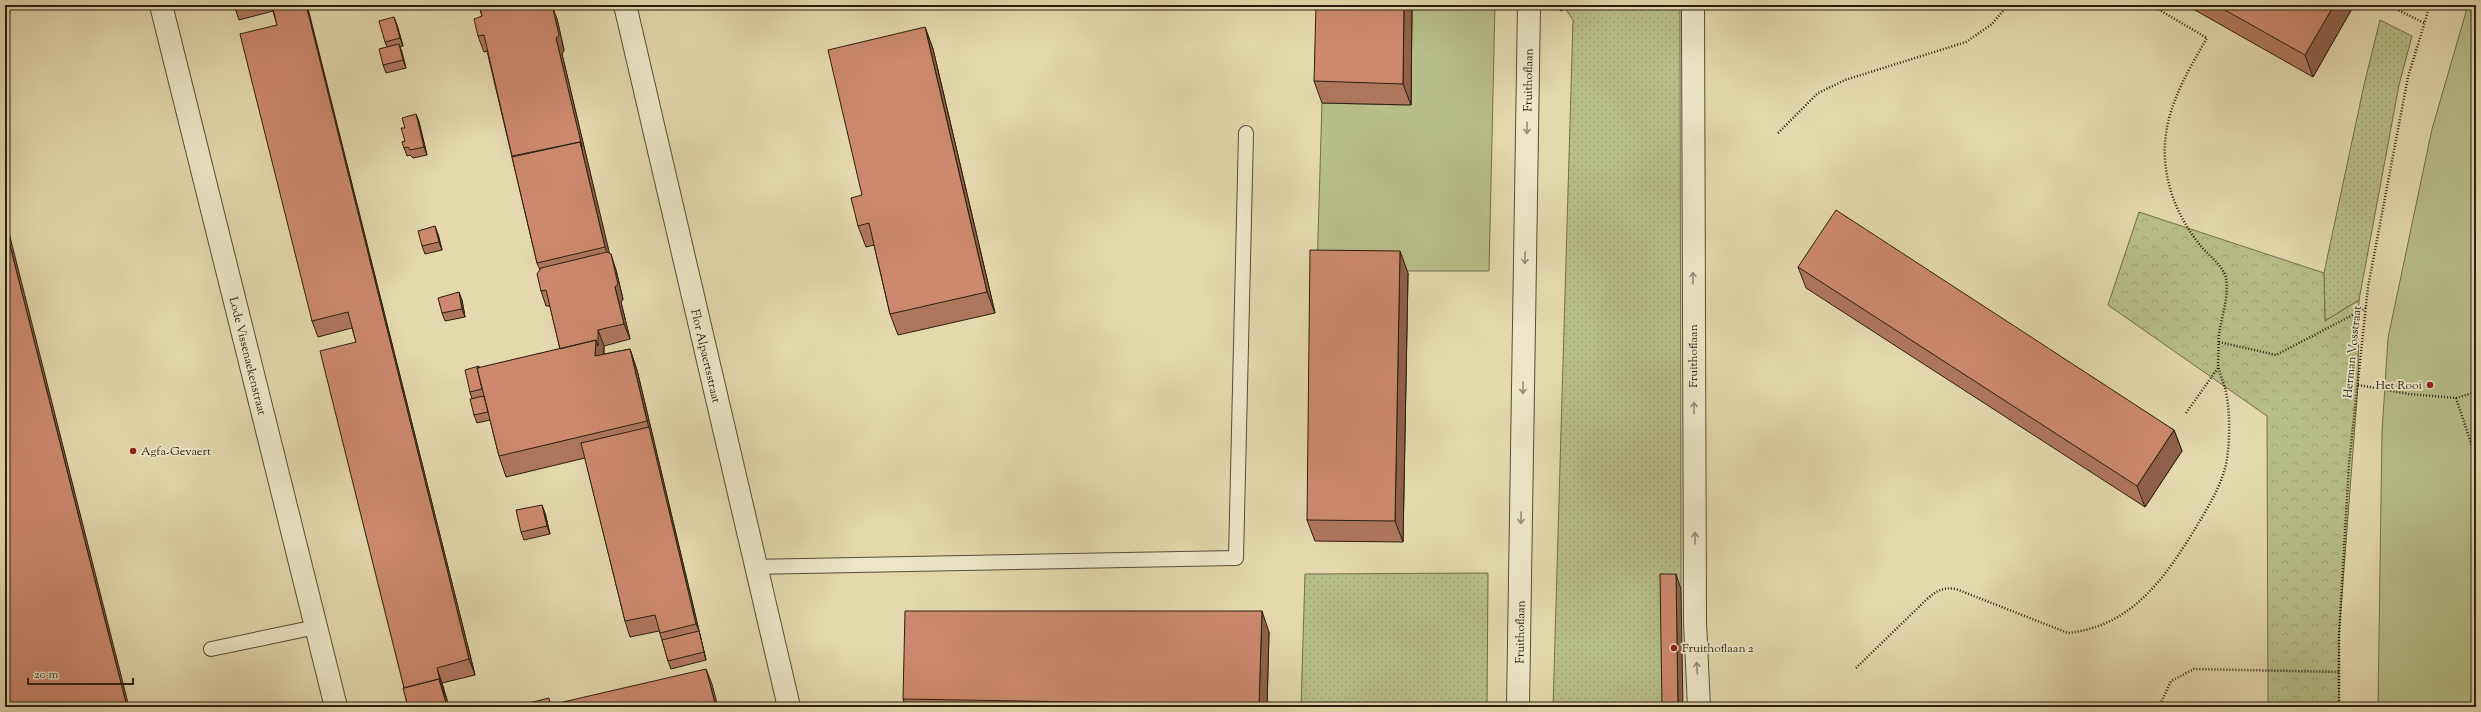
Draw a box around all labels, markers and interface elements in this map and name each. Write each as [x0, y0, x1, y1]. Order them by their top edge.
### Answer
street label: Fruithoflaan [1519, 48, 1539, 112]
one-way arrow [1523, 121, 1531, 134]
one-way arrow [1521, 251, 1529, 264]
one-way arrow [1689, 272, 1697, 285]
street label: Lode Vissenaekenstraat [224, 295, 270, 417]
street label: Herman Vosstraat [2339, 305, 2367, 399]
street label: Flor Alpaertsstraat [685, 308, 725, 405]
street label: Fruithoflaan [1685, 324, 1703, 388]
place label: Het Rooi [2376, 377, 2423, 395]
marker: Het Rooi [2425, 380, 2435, 390]
one-way arrow [1519, 381, 1527, 394]
one-way arrow [1690, 402, 1698, 415]
place label: Agfa-Gevaert [141, 443, 211, 461]
marker: Agfa-Gevaert [128, 446, 138, 456]
one-way arrow [1517, 511, 1525, 524]
one-way arrow [1691, 532, 1699, 545]
street label: Fruithoflaan [1511, 600, 1531, 664]
place label: Fruithoflaan 2 [1682, 640, 1754, 658]
marker: Fruithoflaan 2 [1669, 643, 1679, 653]
scale bar [28, 660, 133, 686]
one-way arrow [1693, 662, 1700, 675]
text: 20 m [34, 666, 59, 684]

